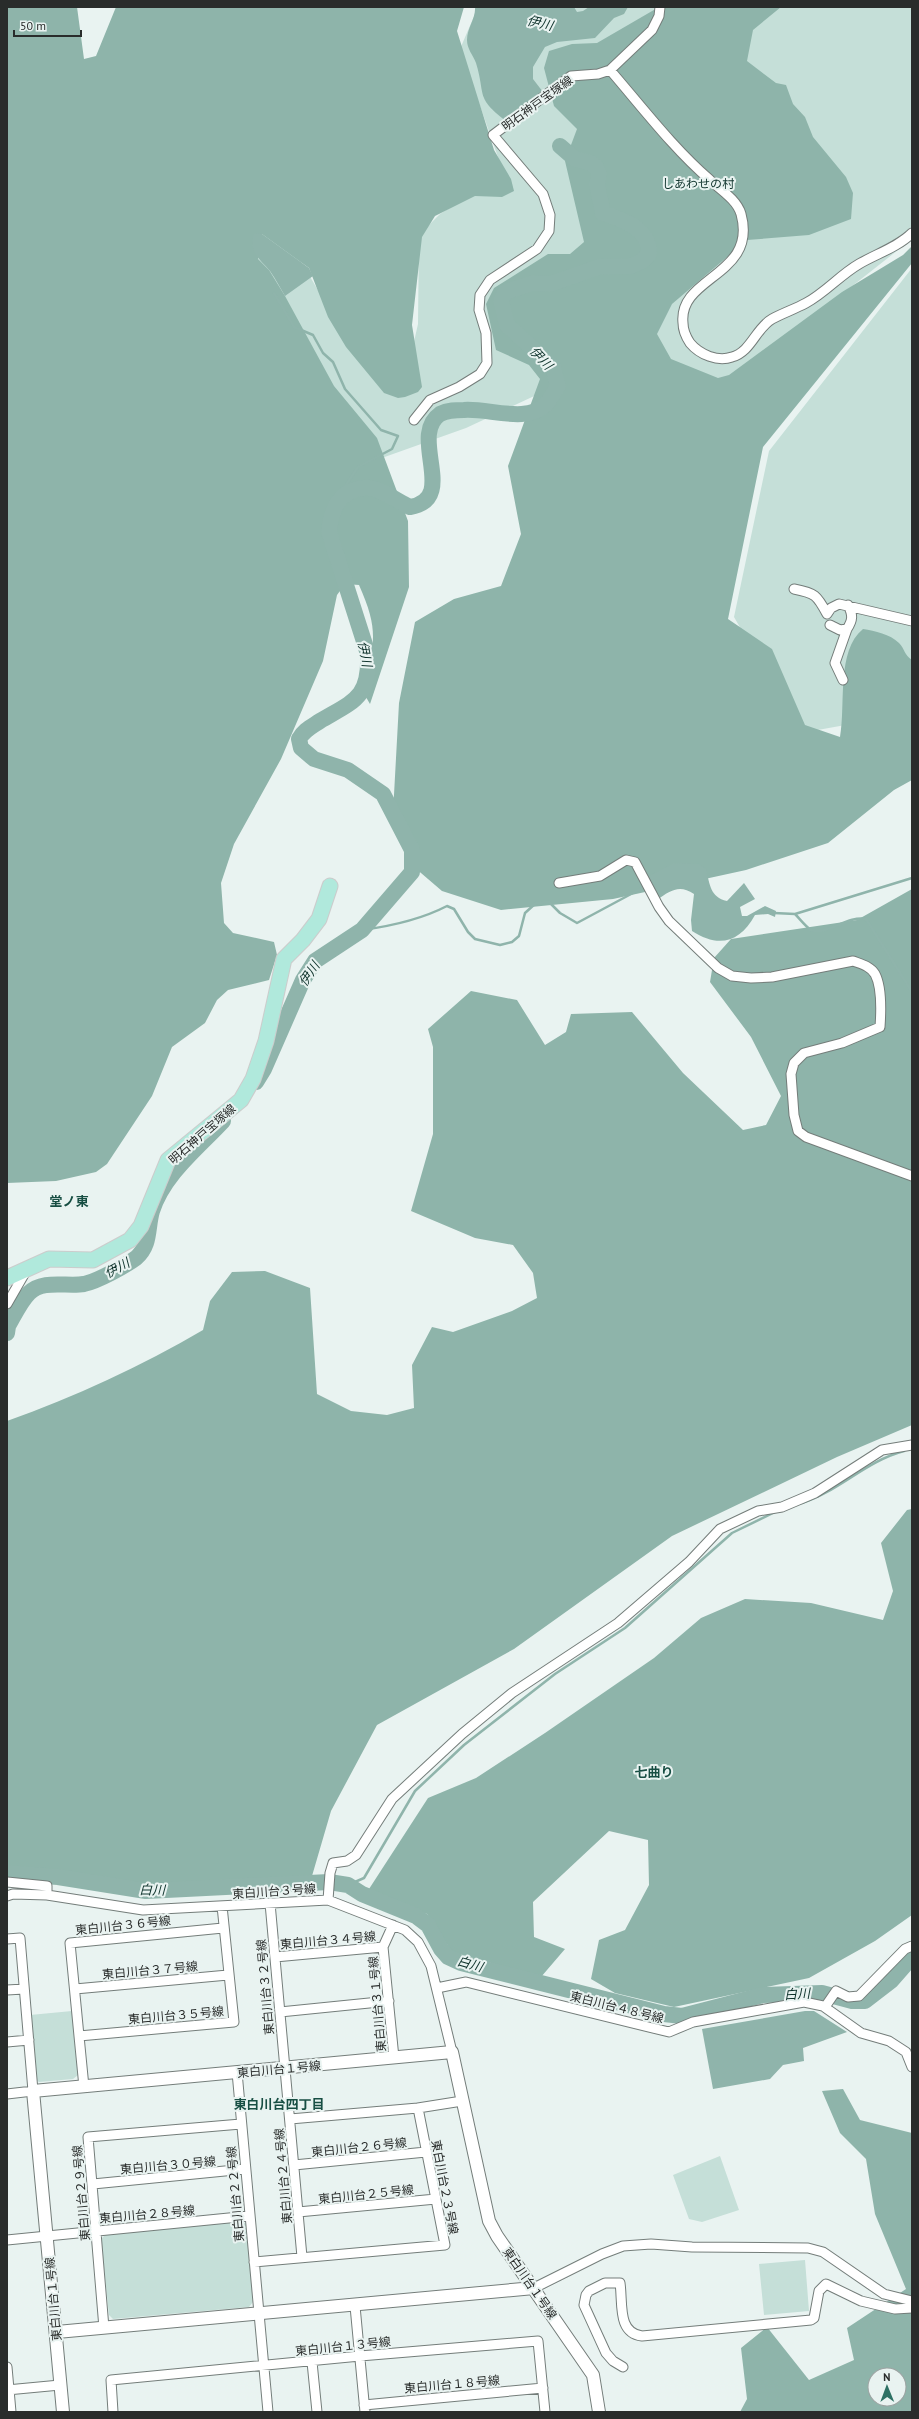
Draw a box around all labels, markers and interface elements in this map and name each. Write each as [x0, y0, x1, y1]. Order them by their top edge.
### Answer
scale bar [14, 12, 81, 38]
water label: 伊川 [525, 12, 557, 35]
text: 50 m [20, 18, 46, 33]
street label: 明石神戸宝塚線 [499, 72, 575, 134]
park label: しあわせの村 [662, 176, 735, 191]
water label: 伊川 [526, 343, 558, 375]
water label: 伊川 [354, 640, 376, 670]
water label: 伊川 [295, 957, 324, 990]
street label: 明石神戸宝塚線 [165, 1101, 239, 1167]
district label: 堂ノ東 [49, 1193, 89, 1210]
water label: 伊川 [102, 1253, 134, 1282]
district label: 七曲り [634, 1764, 674, 1781]
water label: 白川 [139, 1881, 167, 1899]
street label: 東白川台３号線 [232, 1881, 316, 1901]
street label: 東白川台３６号線 [74, 1913, 172, 1937]
street label: 東白川台３４号線 [280, 1928, 376, 1952]
street label: 東白川台３２号線 [253, 1939, 277, 2035]
water label: 白川 [455, 1952, 487, 1976]
street label: 東白川台３１号線 [365, 1956, 389, 2052]
street label: 東白川台３７号線 [102, 1958, 198, 1982]
water label: 白川 [784, 1985, 812, 2003]
street label: 東白川台４８号線 [569, 1988, 665, 2026]
street label: 東白川台３５号線 [128, 2003, 224, 2027]
street label: 東白川台１号線 [236, 2058, 322, 2080]
district label: 東白川台四丁目 [233, 2096, 325, 2113]
street label: 東白川台２４号線 [271, 2128, 295, 2224]
street label: 東白川台２６号線 [310, 2135, 408, 2159]
street label: 東白川台２３号線 [428, 2138, 462, 2236]
street label: 東白川台２９号線 [69, 2145, 93, 2241]
street label: 東白川台２２号線 [223, 2146, 247, 2242]
street label: 東白川台３０号線 [120, 2153, 216, 2177]
street label: 東白川台２５号線 [317, 2182, 415, 2206]
street label: 東白川台２８号線 [99, 2202, 195, 2226]
street label: 東白川台１号線 [500, 2244, 560, 2322]
street label: 東白川台１号線 [42, 2256, 64, 2342]
street label: 東白川台１３号線 [294, 2334, 392, 2358]
north arrow [867, 2367, 907, 2407]
text: N [883, 2370, 891, 2384]
street label: 東白川台１８号線 [404, 2372, 500, 2396]

